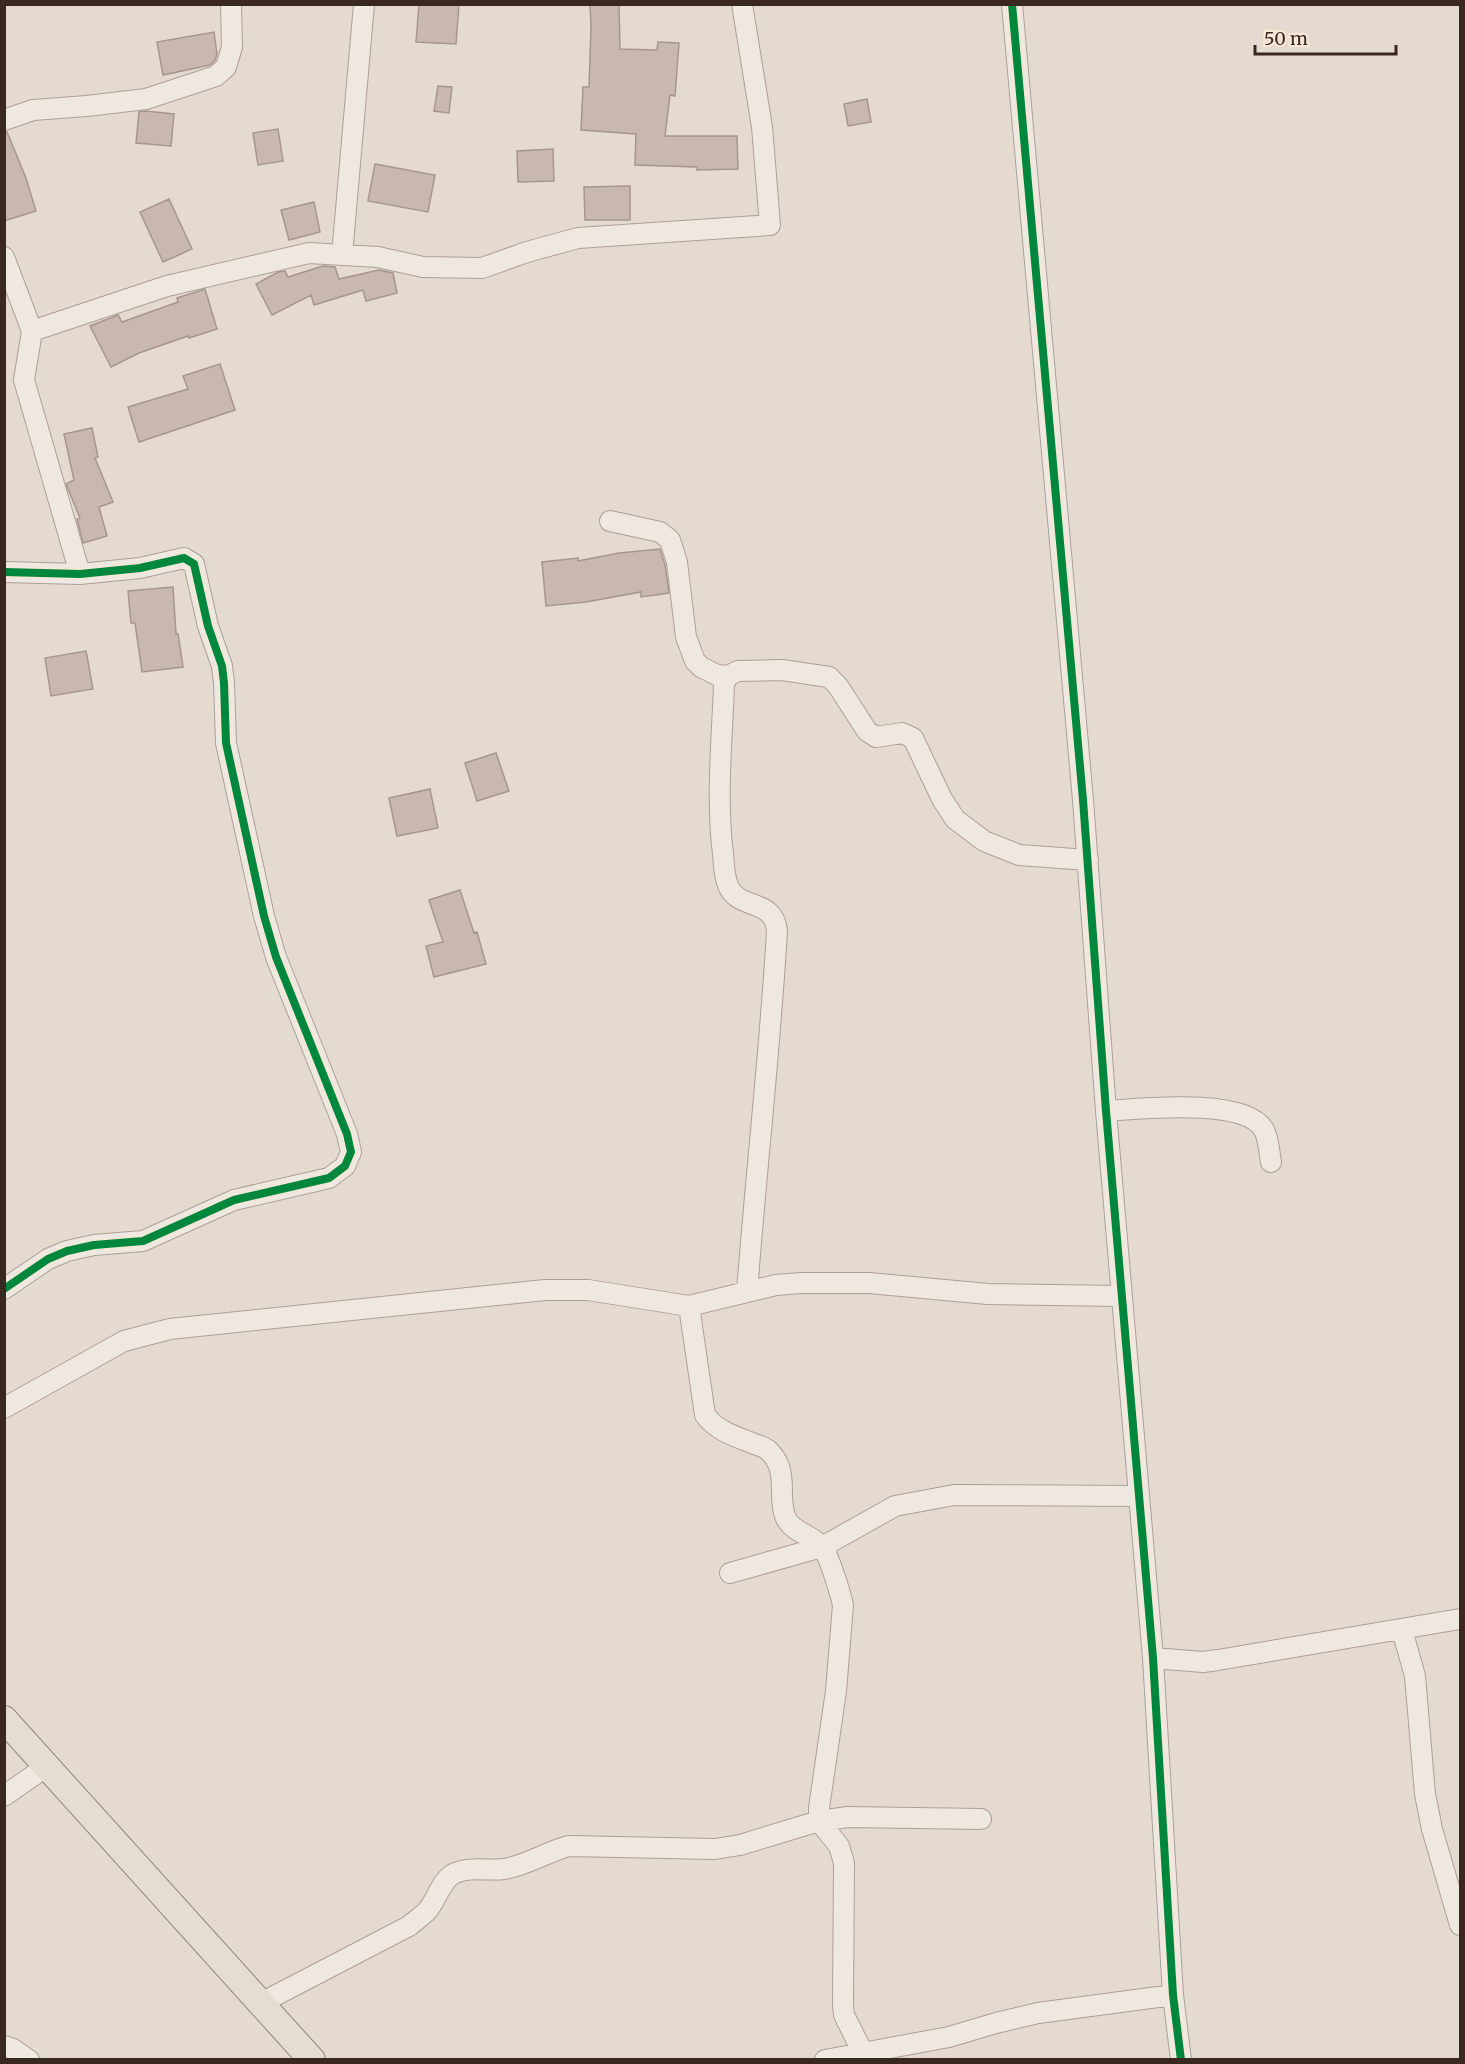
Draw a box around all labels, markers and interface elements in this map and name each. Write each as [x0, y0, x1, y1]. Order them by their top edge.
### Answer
scale bar [1255, 18, 1396, 56]
text: 50 m [1264, 27, 1308, 50]

